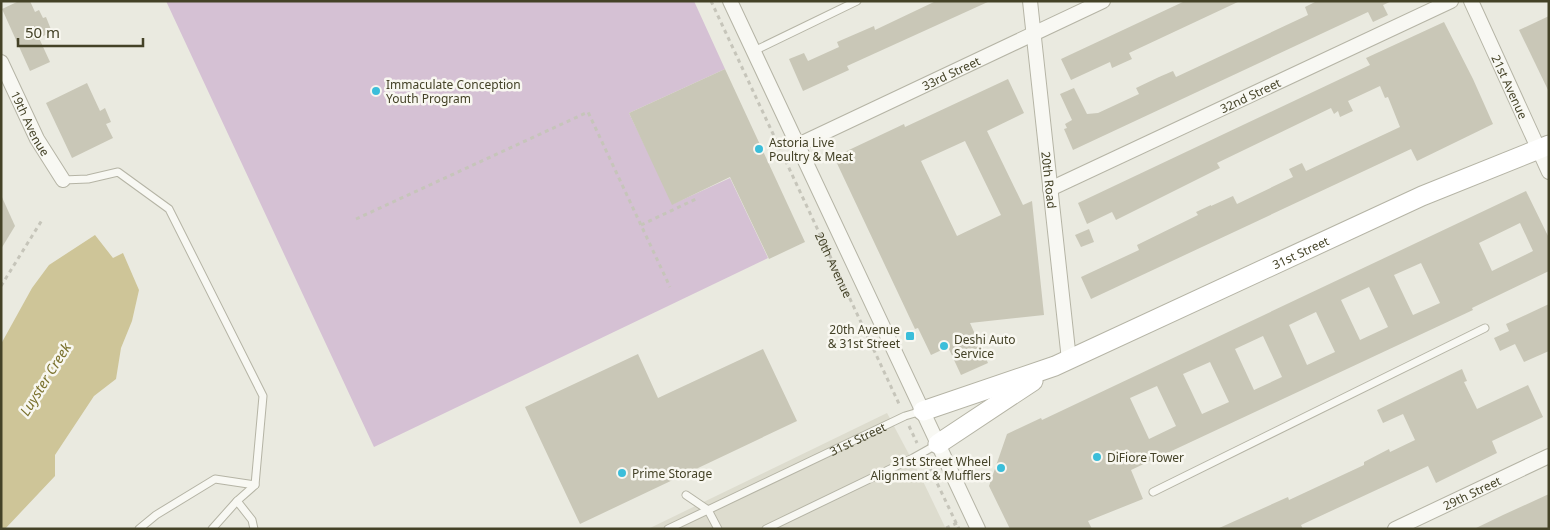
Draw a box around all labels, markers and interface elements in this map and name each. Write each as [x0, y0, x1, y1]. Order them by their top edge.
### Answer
scale bar [18, 15, 142, 47]
text: 50 m [25, 22, 60, 42]
street label: 33rd Street [919, 52, 983, 94]
street label: 21st Avenue [1488, 52, 1532, 122]
street label: 32nd Street [1217, 73, 1284, 117]
place label: Immaculate Conception Youth Program [386, 76, 521, 107]
marker: Immaculate Conception Youth Program [370, 85, 382, 97]
street label: 19th Avenue [7, 88, 54, 159]
place label: Astoria Live Poultry & Meat [769, 134, 854, 165]
marker: Astoria Live Poultry & Meat [753, 143, 765, 155]
street label: 20th Road [1038, 150, 1061, 209]
street label: 20th Avenue [811, 229, 857, 301]
street label: 31st Street [1269, 232, 1332, 273]
place label: 20th Avenue & 31st Street [828, 321, 901, 352]
marker: 20th Avenue & 31st Street [904, 330, 916, 342]
place label: Deshi Auto Service [954, 331, 1016, 362]
water label: Luyster Creek [15, 338, 76, 419]
marker: Deshi Auto Service [938, 340, 950, 352]
street label: 31st Street [827, 418, 889, 459]
place label: DiFiore Tower [1107, 449, 1184, 466]
marker: DiFiore Tower [1091, 451, 1103, 463]
place label: 31st Street Wheel Alignment & Mufflers [870, 453, 991, 484]
marker: 31st Street Wheel Alignment & Mufflers [995, 462, 1007, 474]
place label: Prime Storage [632, 465, 712, 482]
marker: Prime Storage [616, 467, 628, 479]
street label: 29th Street [1440, 471, 1504, 514]

